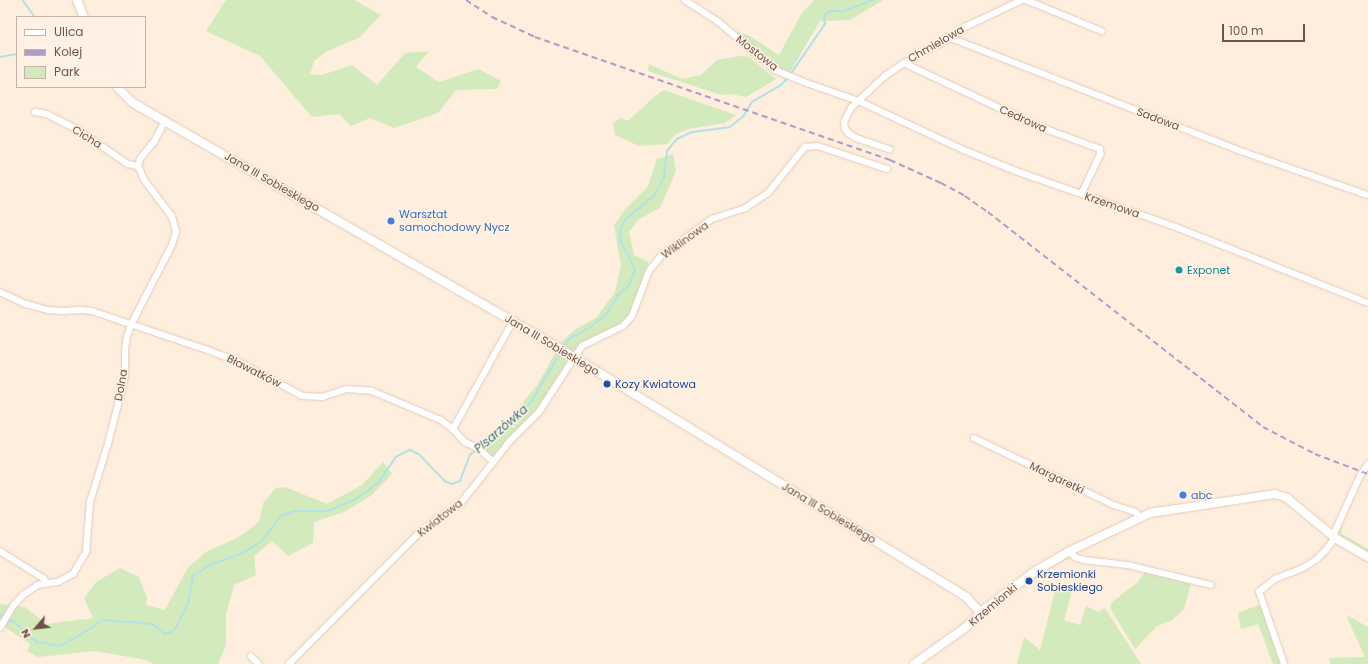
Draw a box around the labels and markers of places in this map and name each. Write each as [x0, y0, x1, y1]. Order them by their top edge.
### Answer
place label: Warsztat samochodowy Nycz [399, 208, 510, 234]
marker: Warsztat samochodowy Nycz [386, 216, 396, 226]
place label: Exponet [1187, 263, 1230, 277]
marker: Exponet [1174, 265, 1184, 275]
place label: Kozy Kwiatowa [615, 377, 696, 391]
marker: Kozy Kwiatowa [602, 379, 612, 389]
place label: abc [1191, 488, 1213, 502]
marker: abc [1178, 490, 1188, 500]
place label: Krzemionki Sobieskiego [1037, 568, 1103, 594]
marker: Krzemionki Sobieskiego [1024, 576, 1034, 586]

